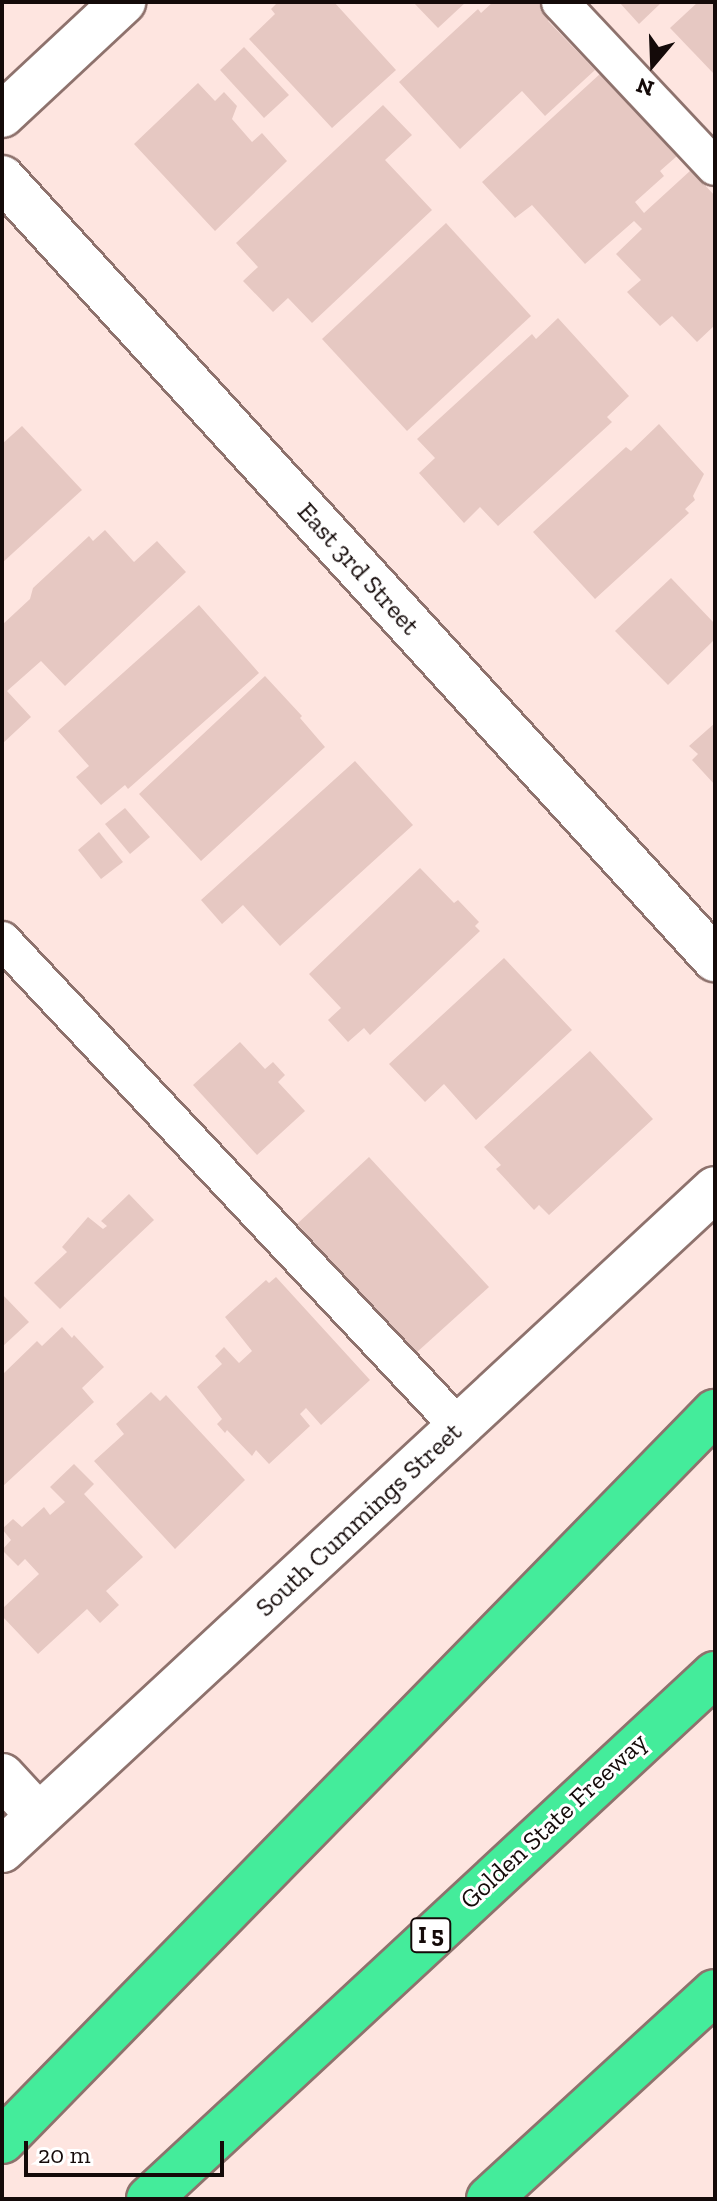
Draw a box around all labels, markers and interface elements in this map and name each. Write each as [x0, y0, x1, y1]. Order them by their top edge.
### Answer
north arrow [613, 24, 693, 104]
text: N [633, 72, 657, 103]
street label: East 3rd Street [291, 496, 425, 642]
street label: South Cummings Street [249, 1416, 469, 1624]
street label: Golden State Freeway [454, 1726, 654, 1916]
road number: I 5 [409, 1915, 453, 1955]
scale bar [28, 2125, 228, 2175]
text: 20 m [38, 2140, 90, 2169]

